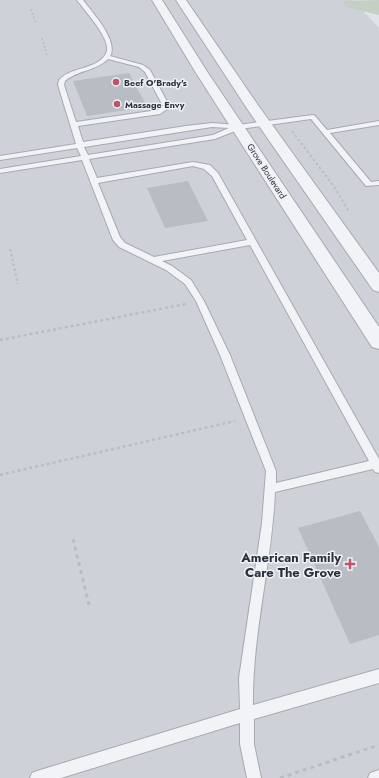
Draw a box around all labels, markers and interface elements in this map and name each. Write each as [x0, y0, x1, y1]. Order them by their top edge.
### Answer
place label: Beef O'Brady's [124, 76, 187, 89]
marker: Beef O'Brady's [111, 77, 121, 87]
place label: Massage Envy [125, 98, 185, 111]
marker: Massage Envy [112, 99, 122, 109]
street label: Grove Boulevard [244, 141, 290, 201]
place label: American Family Care The Grove [240, 548, 342, 582]
marker: American Family Care The Grove [344, 558, 356, 570]

